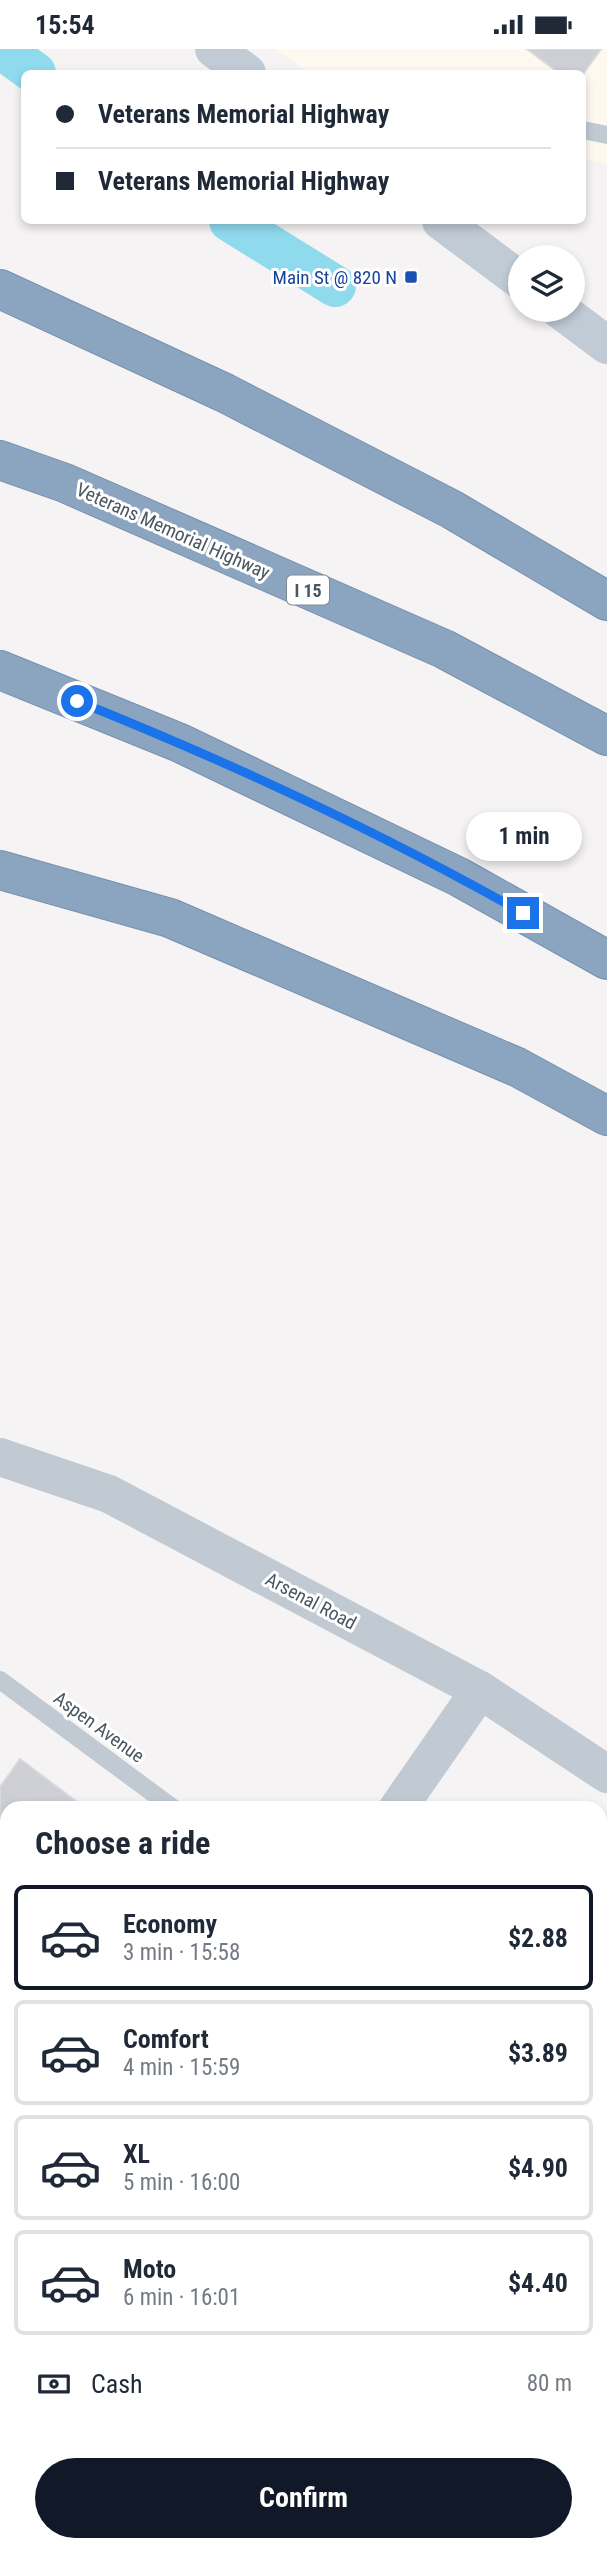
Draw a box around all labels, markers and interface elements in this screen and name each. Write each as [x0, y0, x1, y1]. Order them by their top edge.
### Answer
text: 15:54 [35, 10, 95, 40]
text: Veterans Memorial Highway [98, 99, 389, 129]
text: Veterans Memorial Highway [98, 166, 389, 196]
map controls [508, 245, 585, 322]
button: layers [508, 245, 585, 322]
place label: Main St @ 820 N [273, 266, 397, 289]
marker: Main St @ 820 N [403, 269, 419, 285]
street label: Veterans Memorial Highway [73, 478, 273, 584]
road number: I 15 [287, 575, 329, 605]
route start [61, 685, 93, 717]
callout: 1 min [465, 811, 581, 861]
text: 1 min [498, 823, 550, 850]
route end [507, 897, 539, 929]
street label: Arsenal Road [262, 1567, 360, 1635]
street label: Aspen Avenue [49, 1686, 149, 1768]
text: Choose a ride [35, 1824, 210, 1862]
icon: car [39, 1906, 102, 1969]
text: Economy [123, 1909, 217, 1939]
text: $2.88 [508, 1923, 568, 1953]
text: 3 min · 15:58 [123, 1939, 240, 1966]
icon: car [39, 2021, 102, 2084]
text: Comfort [123, 2024, 209, 2054]
text: $3.89 [508, 2038, 568, 2068]
text: 4 min · 15:59 [123, 2054, 240, 2081]
icon: car [39, 2136, 102, 2199]
text: XL [123, 2139, 150, 2169]
text: $4.90 [508, 2153, 568, 2183]
text: 5 min · 16:00 [123, 2169, 240, 2196]
icon: car [39, 2251, 102, 2314]
text: Moto [123, 2254, 176, 2284]
text: $4.40 [508, 2268, 568, 2298]
text: 6 min · 16:01 [123, 2284, 240, 2311]
icon: cash [35, 2365, 73, 2403]
text: Cash [91, 2369, 143, 2399]
text: 80 m [527, 2370, 572, 2397]
button: Confirm [35, 2458, 572, 2538]

